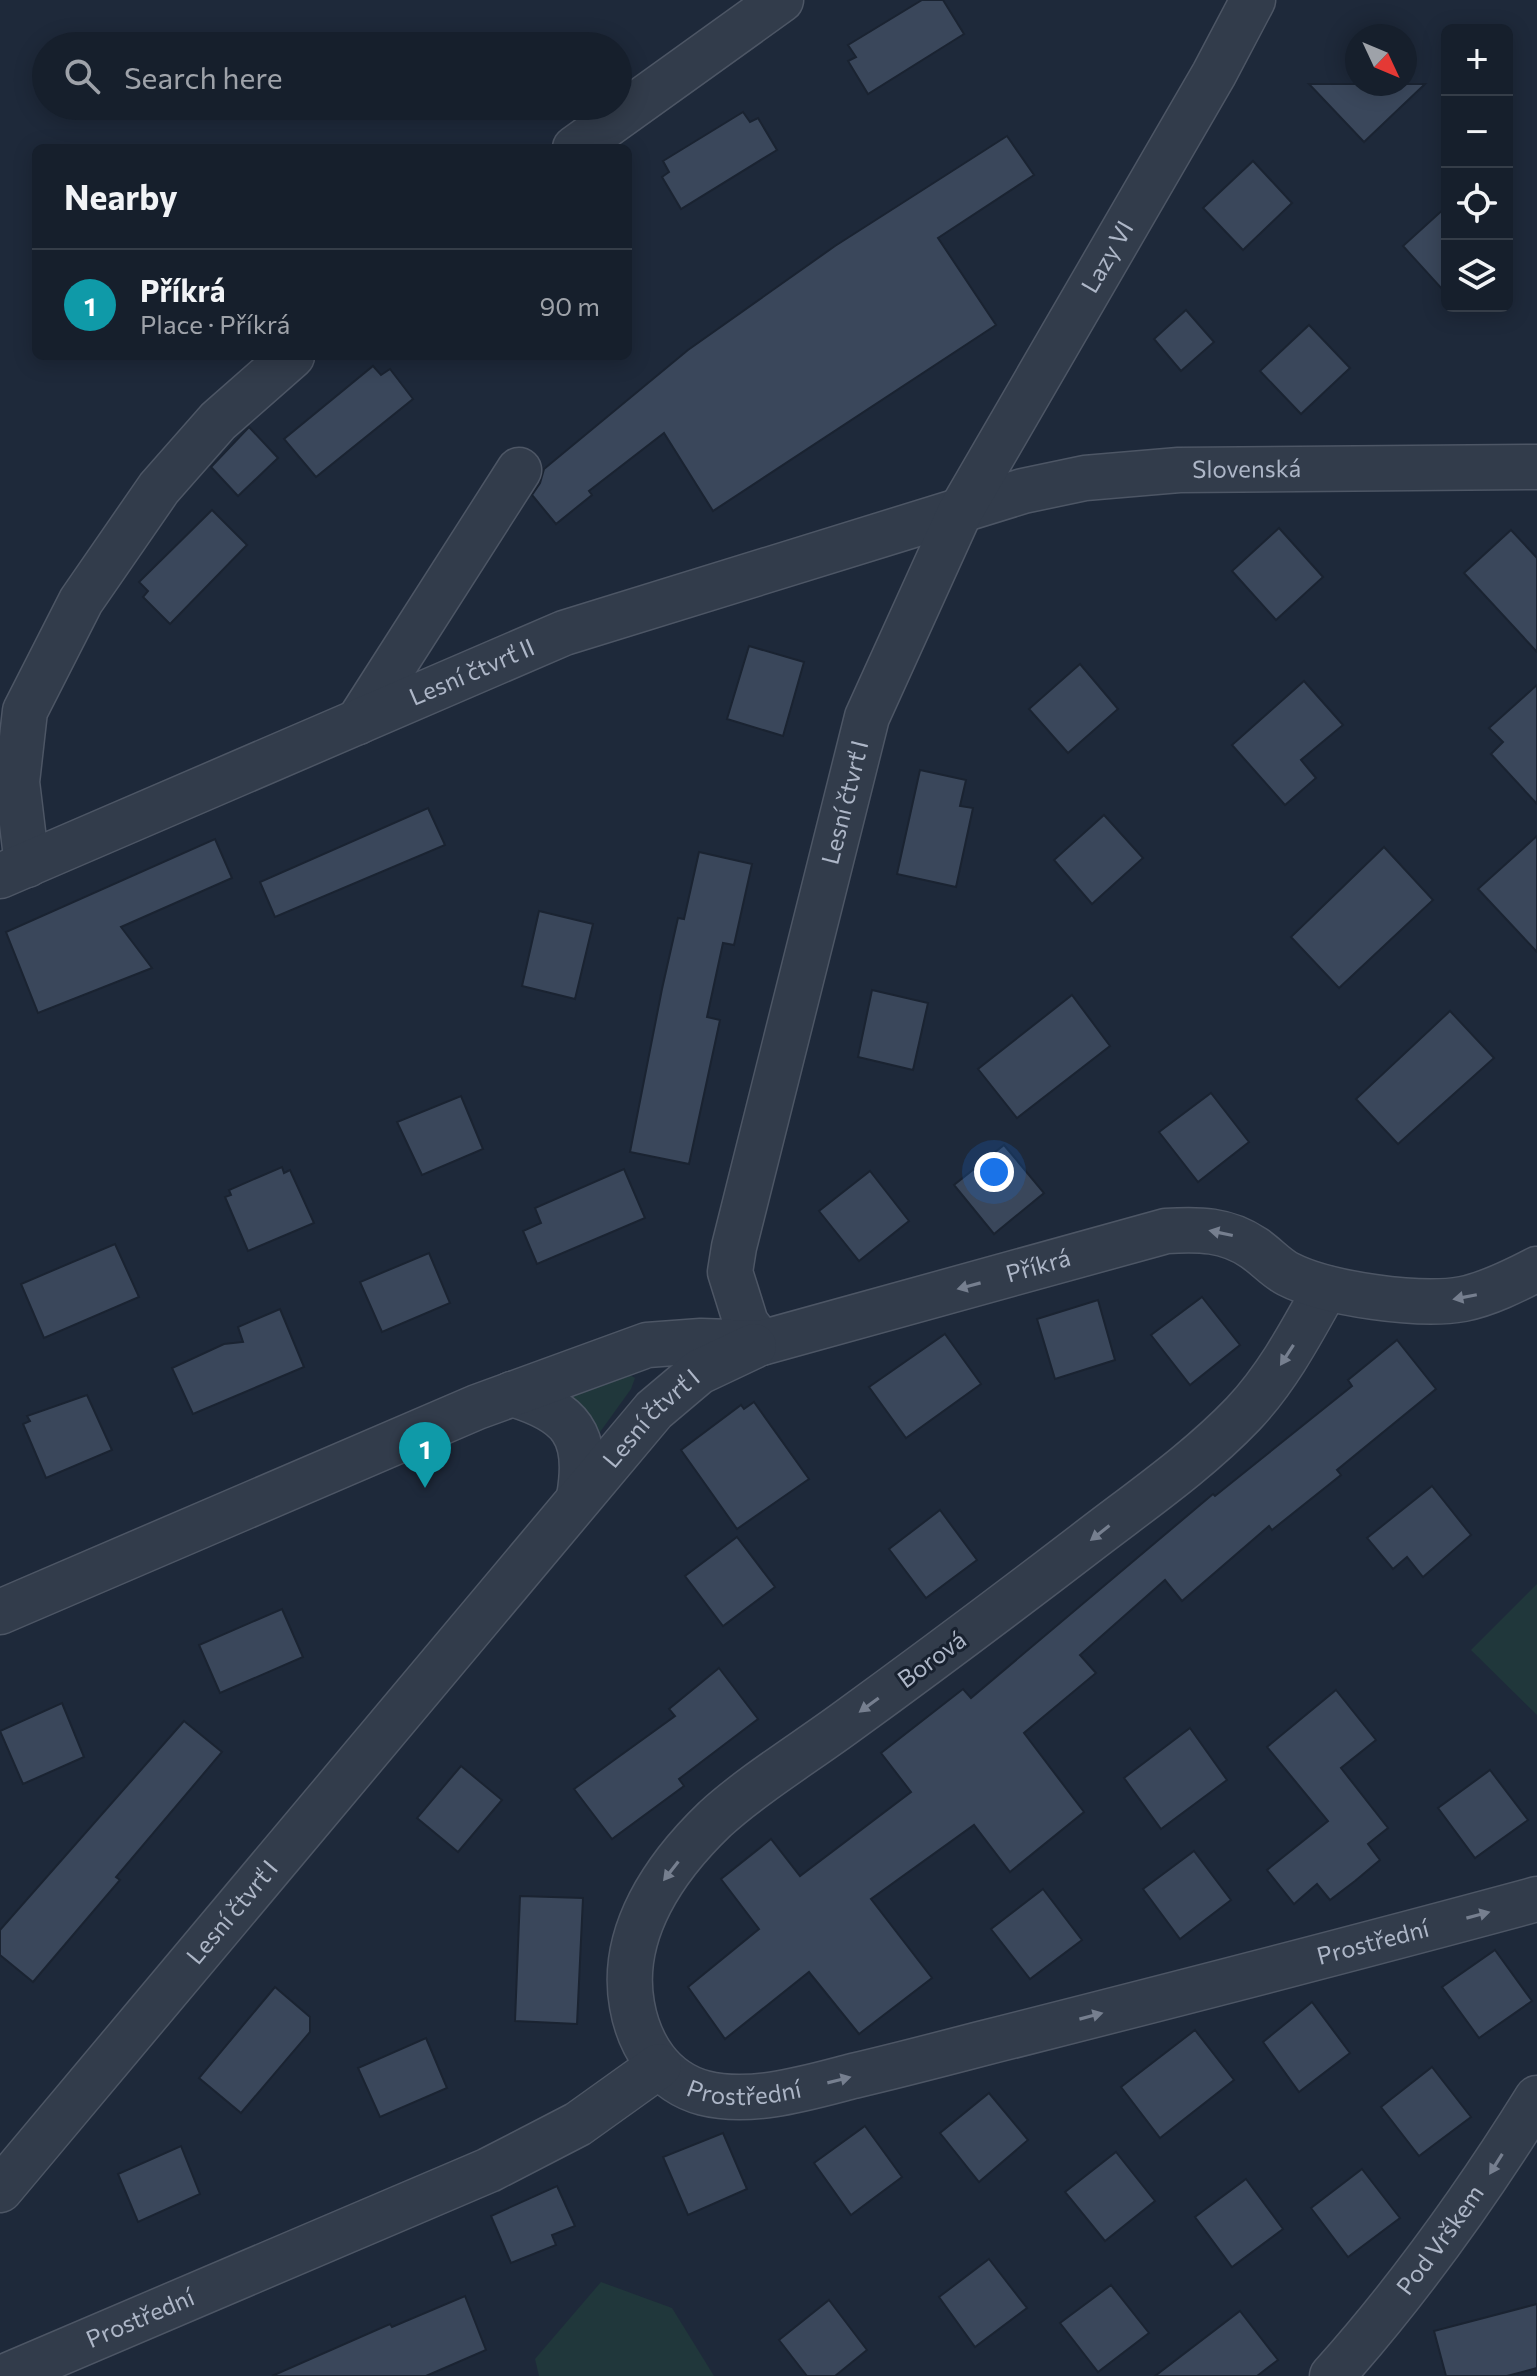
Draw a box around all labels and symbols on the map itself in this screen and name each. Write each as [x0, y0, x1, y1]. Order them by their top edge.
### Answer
north arrow [1345, 24, 1417, 96]
street label: Lazy VI [1074, 215, 1139, 298]
street label: Slovenská [1192, 453, 1301, 483]
street label: Lesní čtvrť II [404, 632, 538, 711]
street label: Lesní čtvrť I [815, 737, 874, 867]
your location [974, 1152, 1014, 1192]
one-way arrow [1208, 1226, 1233, 1239]
street label: Příkrá [1002, 1242, 1073, 1288]
one-way arrow [956, 1280, 981, 1292]
one-way arrow [1452, 1292, 1477, 1304]
one-way arrow [1281, 1344, 1295, 1366]
street label: Lesní čtvrť I [596, 1362, 705, 1473]
pin: 1 [399, 1422, 451, 1488]
one-way arrow [1089, 1524, 1110, 1540]
street label: Borová [891, 1624, 971, 1693]
one-way arrow [859, 1697, 880, 1713]
street label: Lesní čtvrť I [180, 1854, 283, 1970]
one-way arrow [663, 1861, 679, 1881]
one-way arrow [1466, 1908, 1490, 1921]
street label: Prostřední [1313, 1912, 1433, 1970]
one-way arrow [1079, 2009, 1103, 2022]
street label: Prostřední [683, 2072, 804, 2110]
one-way arrow [826, 2073, 851, 2086]
one-way arrow [1489, 2153, 1503, 2175]
street label: Pod Vrškem [1390, 2179, 1489, 2300]
street label: Prostřední [81, 2281, 199, 2353]

